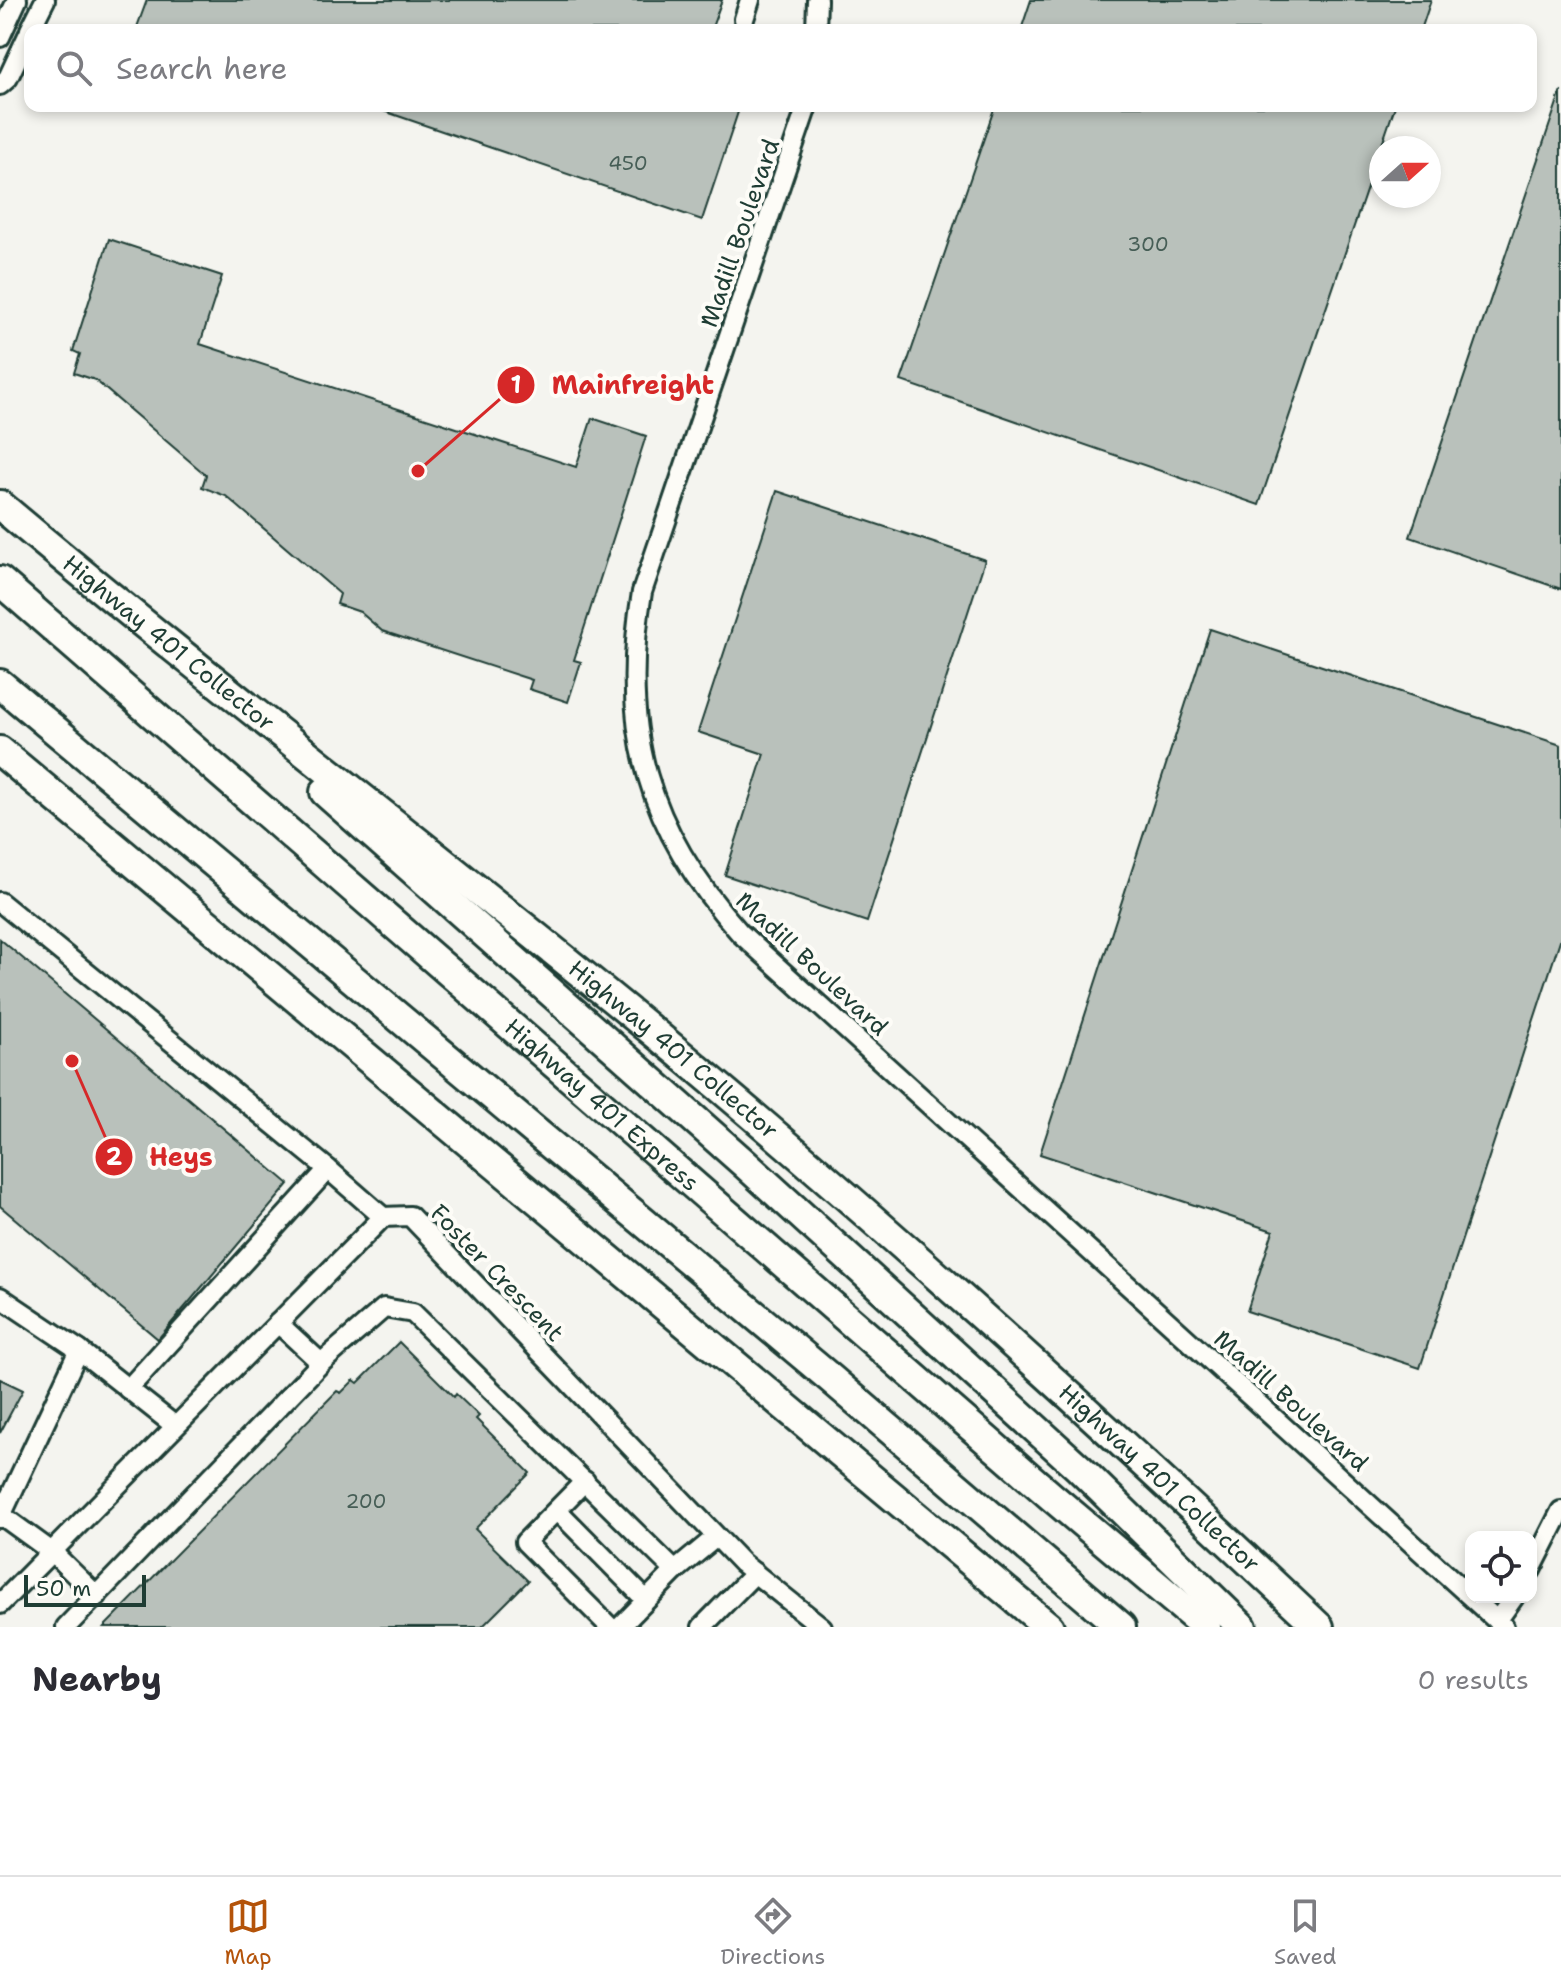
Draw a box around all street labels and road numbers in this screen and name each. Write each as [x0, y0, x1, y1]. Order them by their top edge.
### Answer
street label: Madill Boulevard [693, 134, 787, 332]
street label: Highway 401 Collector [56, 548, 281, 738]
street label: Madill Boulevard [729, 885, 895, 1043]
street label: Highway 401 Collector [562, 953, 785, 1146]
street label: Highway 401 Express [498, 1011, 706, 1199]
street label: Foster Crescent [423, 1197, 571, 1349]
street label: Madill Boulevard [1207, 1323, 1375, 1479]
street label: Highway 401 Collector [1052, 1377, 1267, 1579]

